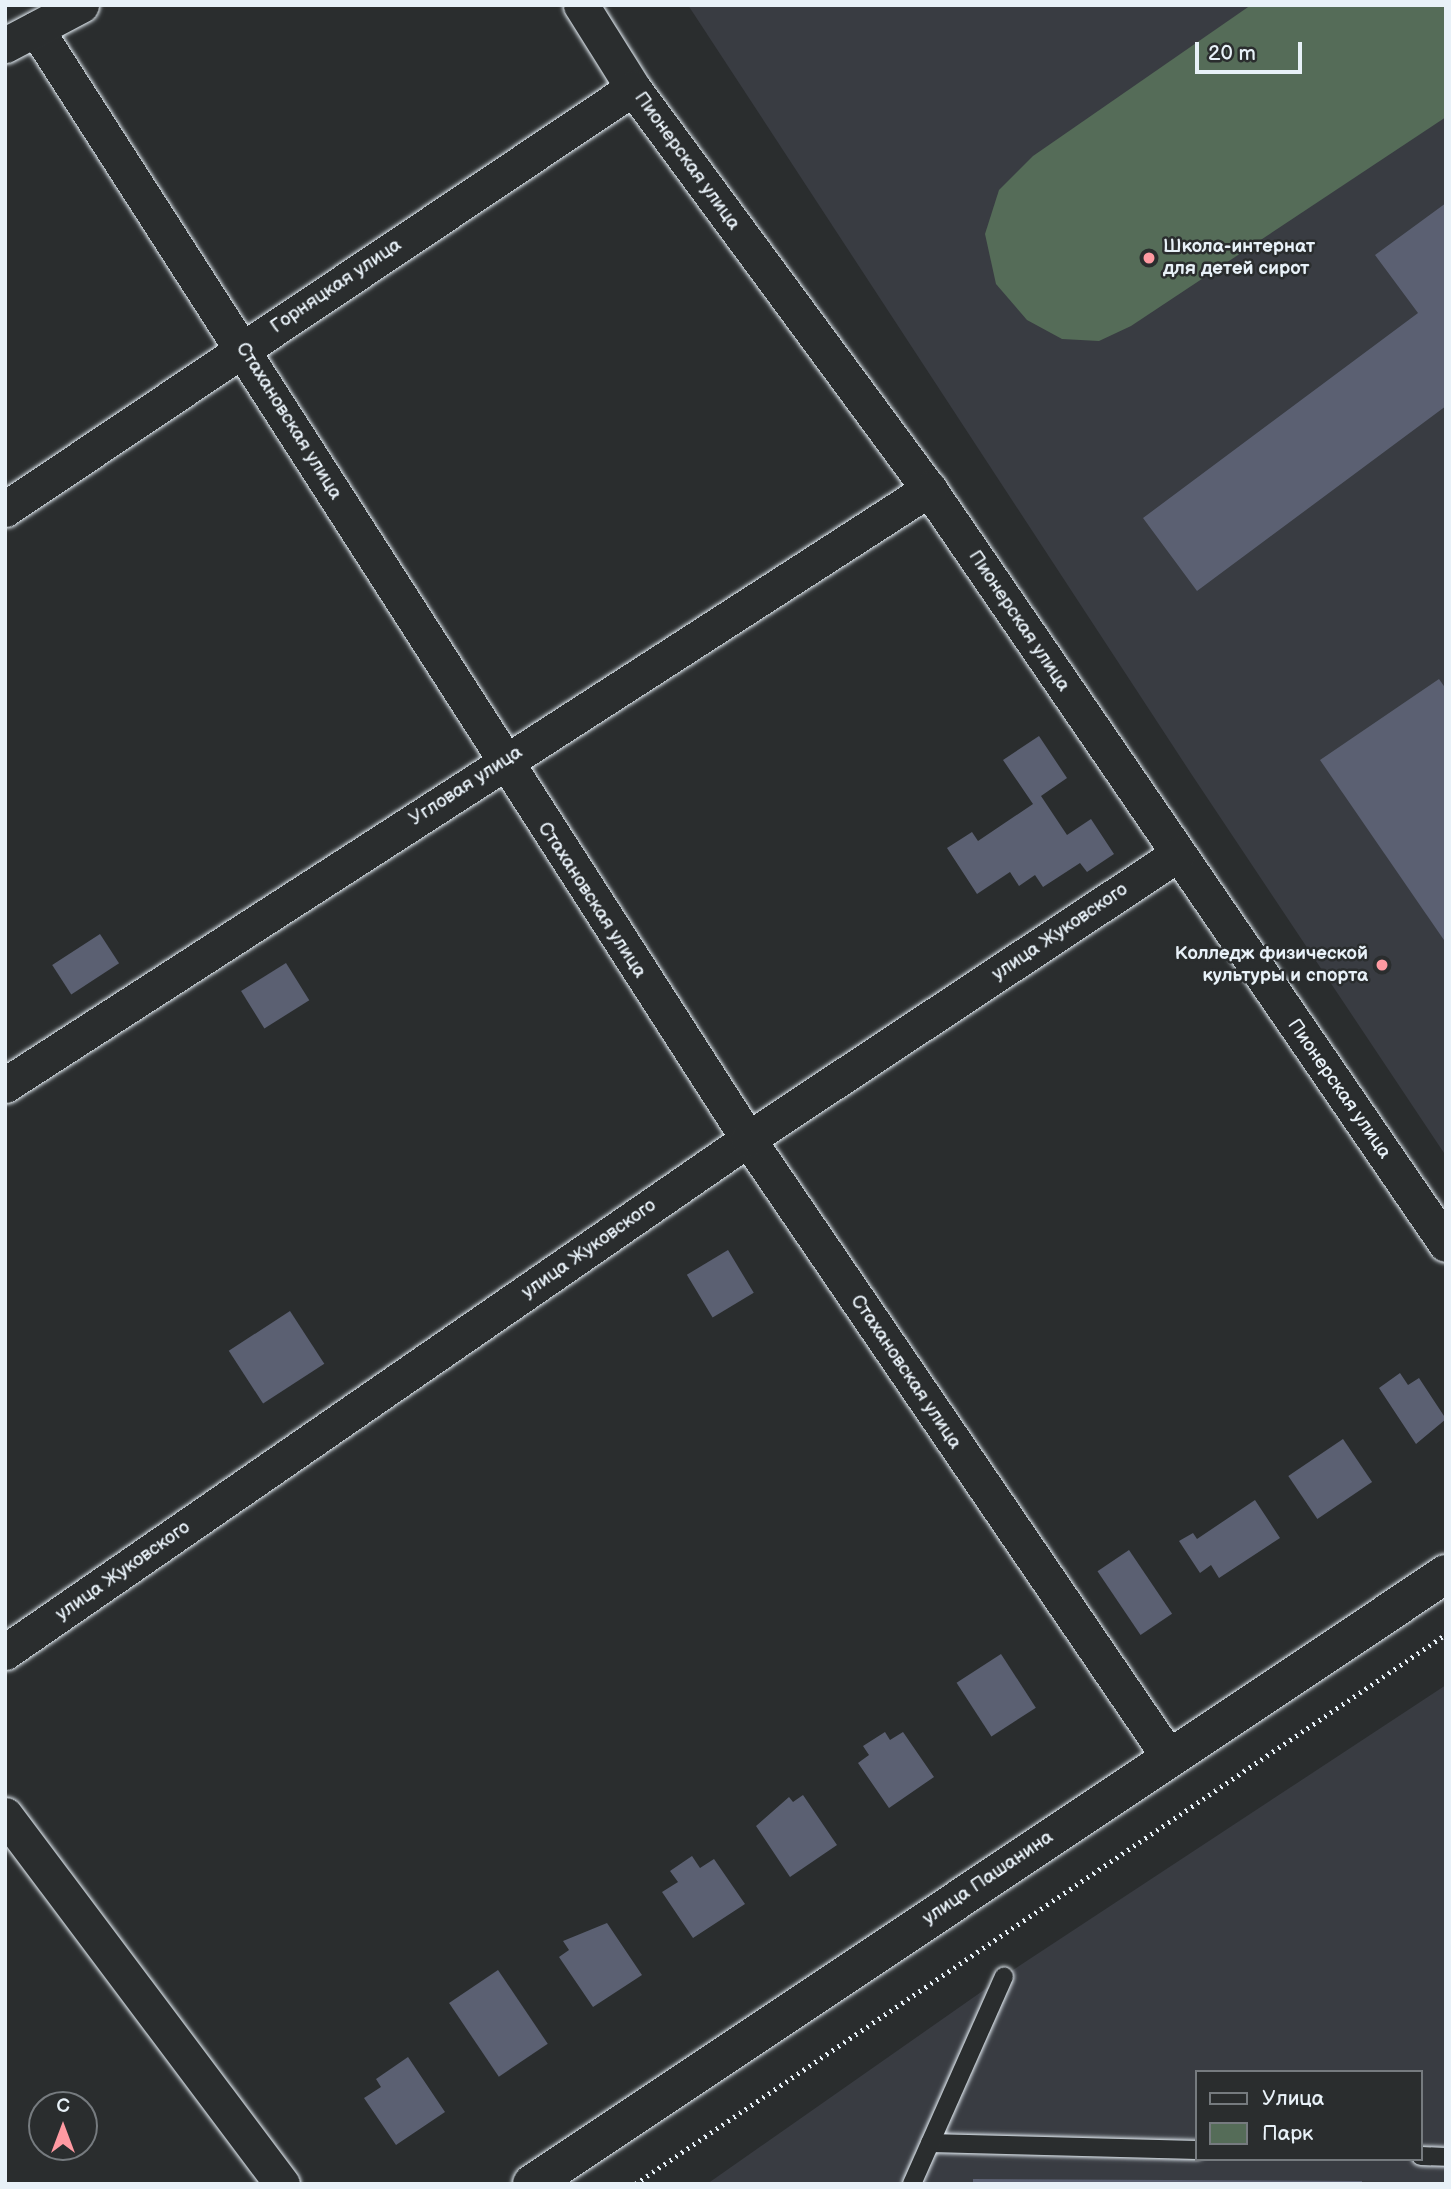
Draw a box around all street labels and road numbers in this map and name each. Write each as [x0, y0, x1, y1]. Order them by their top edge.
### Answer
street label: Пионерская улица [629, 87, 745, 235]
street label: Горняцкая улица [266, 234, 406, 338]
street label: Стахановская улица [231, 338, 347, 504]
street label: Пионерская улица [963, 546, 1075, 696]
street label: Угловая улица [405, 741, 527, 831]
street label: Стахановская улица [533, 818, 651, 982]
street label: улица Жуковского [988, 878, 1132, 986]
street label: Пионерская улица [1282, 1015, 1396, 1163]
street label: улица Жуковского [517, 1194, 661, 1304]
street label: Стахановская улица [846, 1290, 966, 1454]
street label: улица Жуковского [51, 1516, 195, 1626]
street label: улица Пашанина [918, 1826, 1058, 1930]

